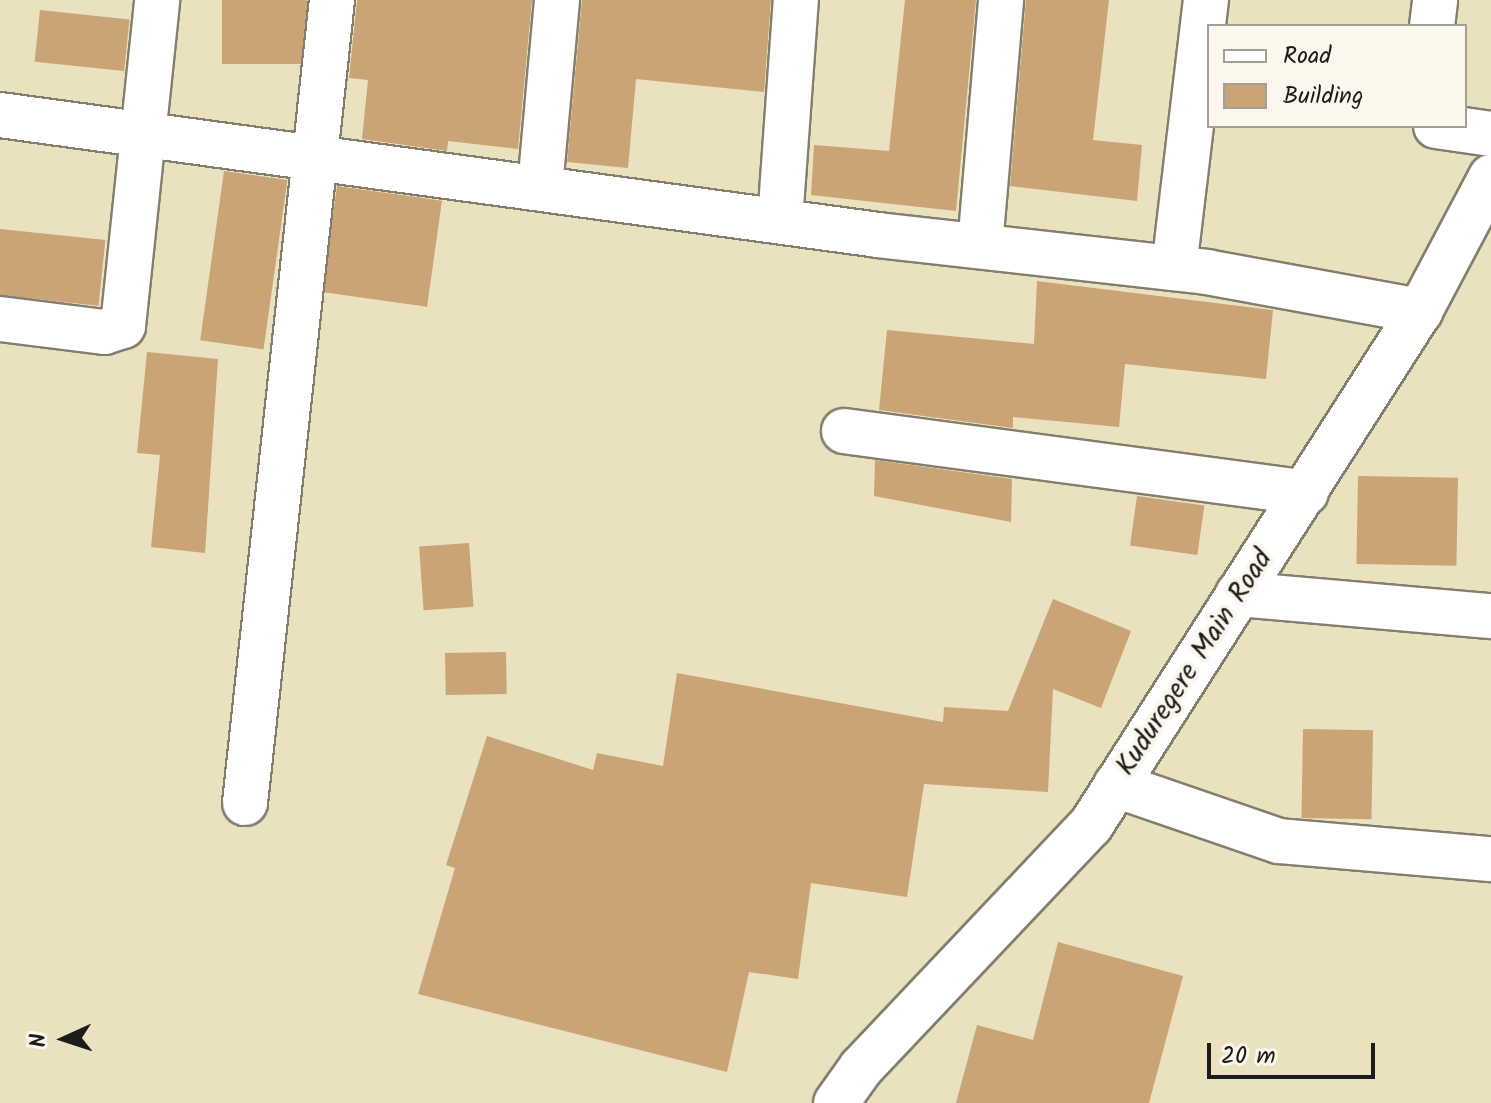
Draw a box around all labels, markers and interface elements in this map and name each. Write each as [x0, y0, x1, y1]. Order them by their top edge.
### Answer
legend [1207, 24, 1467, 128]
text: Road [1283, 37, 1331, 76]
text: Building [1283, 77, 1363, 116]
street label: Kuduregere Main Road [1109, 544, 1281, 782]
north arrow [24, 999, 104, 1079]
scale bar [1211, 1027, 1379, 1077]
text: N [22, 1032, 57, 1048]
text: 20 m [1221, 1037, 1276, 1076]

